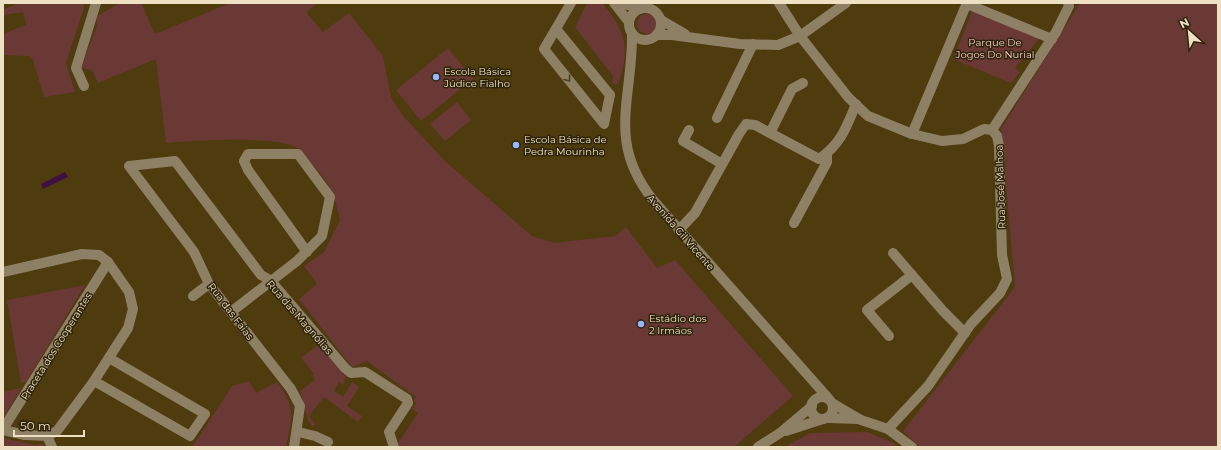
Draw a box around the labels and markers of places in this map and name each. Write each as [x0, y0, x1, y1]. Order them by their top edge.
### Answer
place label: Escola Básica Júdice Fialho [443, 65, 511, 90]
marker: Escola Básica Júdice Fialho [431, 72, 441, 82]
place label: Escola Básica de Pedra Mourinha [524, 133, 607, 158]
marker: Escola Básica de Pedra Mourinha [511, 140, 521, 150]
place label: Estádio dos 2 Irmãos [649, 312, 707, 337]
marker: Estádio dos 2 Irmãos [636, 319, 646, 329]

